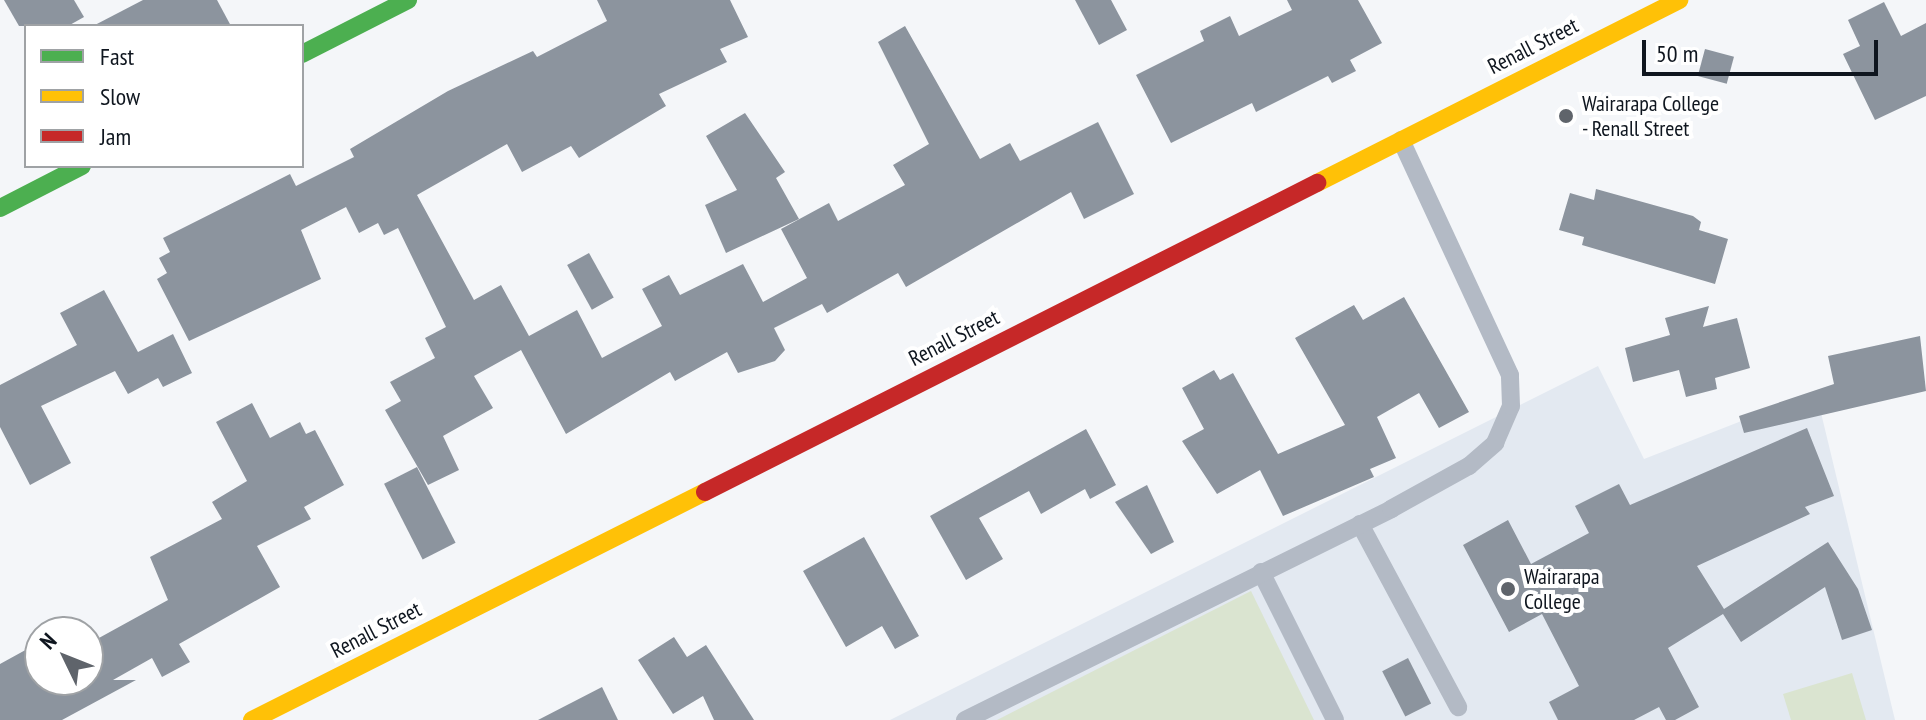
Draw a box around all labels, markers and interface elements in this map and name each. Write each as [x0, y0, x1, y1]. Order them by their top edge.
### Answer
street label: Renall Street [1483, 12, 1583, 80]
legend [24, 24, 304, 168]
scale bar [1646, 24, 1882, 74]
text: 50 m [1656, 38, 1698, 69]
text: Fast [100, 41, 134, 72]
text: Slow [100, 81, 140, 112]
place label: Wairarapa College - Renall Street [1582, 90, 1719, 142]
marker: Wairarapa College - Renall Street [1557, 107, 1575, 125]
text: Jam [100, 121, 131, 152]
street label: Renall Street [904, 304, 1004, 372]
place label: Wairarapa College [1524, 563, 1600, 614]
marker: Wairarapa College [1499, 580, 1517, 598]
street label: Renall Street [326, 596, 426, 664]
north arrow [24, 616, 104, 696]
text: N [34, 627, 62, 655]

